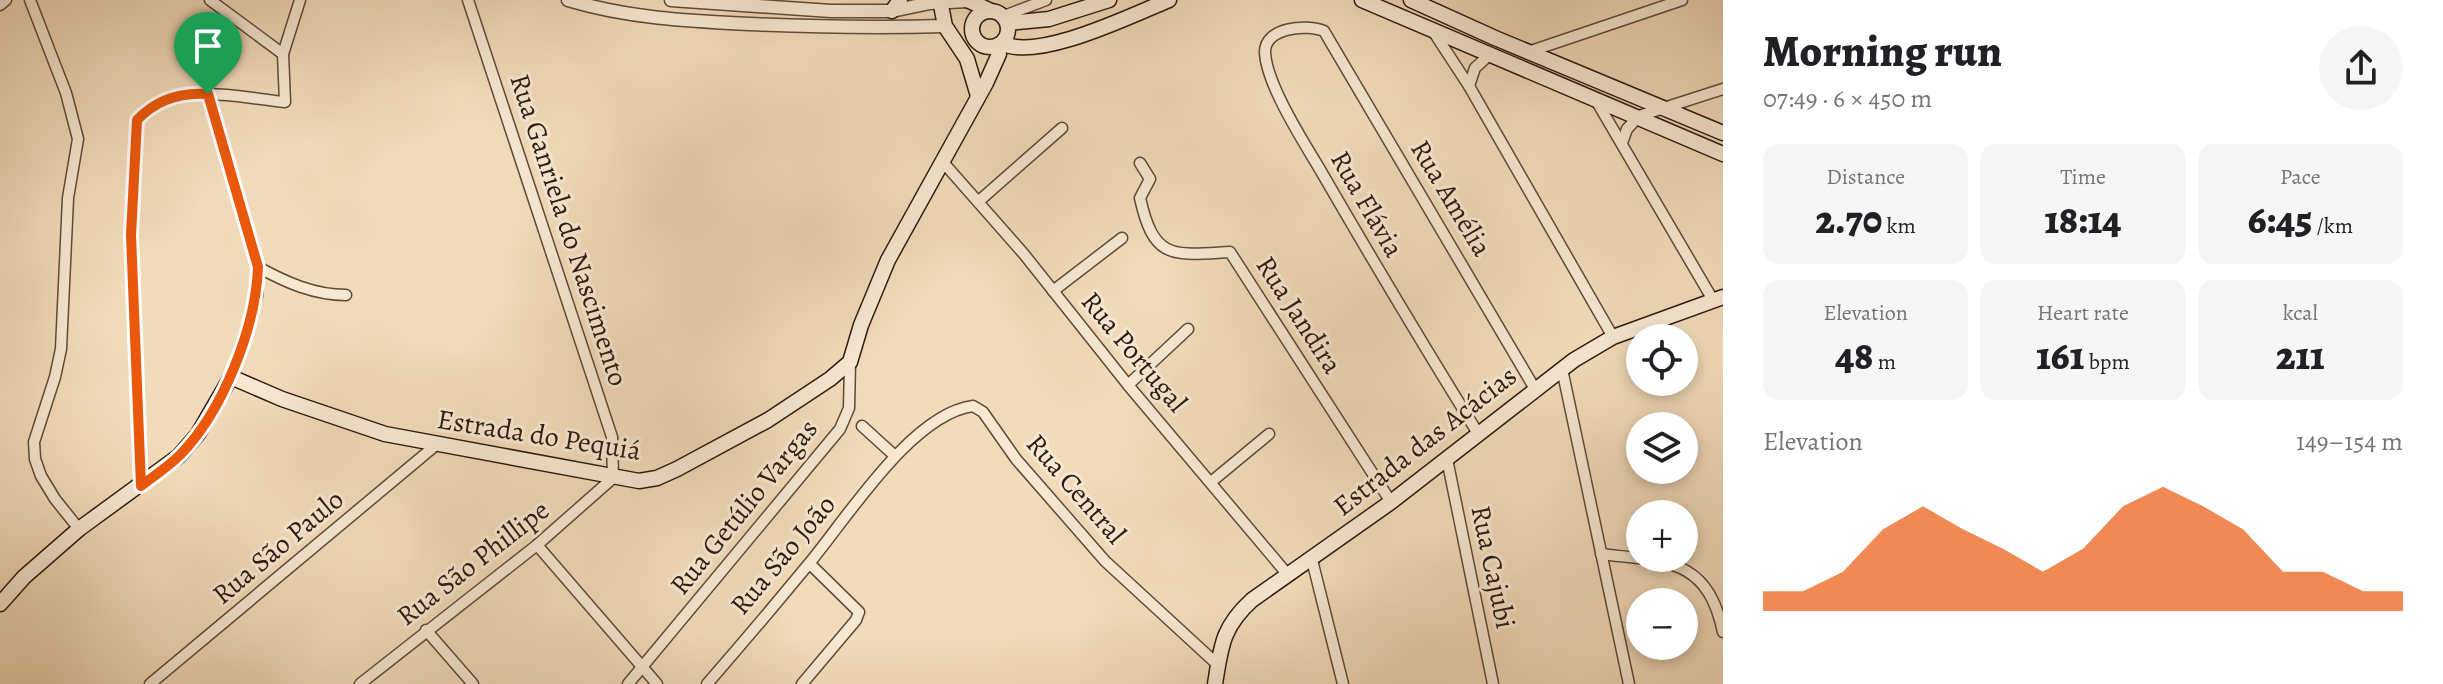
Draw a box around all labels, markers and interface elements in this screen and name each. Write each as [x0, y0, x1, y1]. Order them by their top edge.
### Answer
pin [174, 12, 242, 94]
text: Morning run [1763, 21, 2002, 81]
icon: arrive [186, 24, 230, 68]
button: share [2319, 26, 2403, 110]
street label: Rua Ganriela do Nascimento [501, 69, 637, 391]
text: 07:49 · 6 × 450 m [1763, 81, 1932, 116]
street label: Rua Amélia [1401, 133, 1501, 263]
street label: Rua Flávia [1321, 144, 1413, 264]
text: Distance [1826, 162, 1905, 192]
text: Time [2060, 162, 2106, 192]
text: Pace [2280, 162, 2321, 192]
text: 2.70 [1816, 192, 1882, 247]
text: 18:14 [2044, 192, 2122, 247]
text: 6:45 [2248, 192, 2312, 247]
text: km [1882, 211, 1916, 241]
text: /km [2312, 211, 2353, 241]
street label: Rua Jandira [1247, 249, 1351, 381]
street label: Rua Portugal [1072, 284, 1196, 421]
text: Elevation [1823, 298, 1908, 328]
text: Heart rate [2037, 298, 2129, 328]
text: kcal [2283, 298, 2318, 328]
map controls [1626, 324, 1698, 660]
button: locate [1626, 324, 1698, 396]
text: 48 [1835, 328, 1873, 383]
text: 161 [2036, 328, 2084, 383]
text: 211 [2276, 328, 2325, 383]
text: m [1873, 347, 1896, 377]
text: bpm [2084, 347, 2130, 377]
street label: Estrada das Acácias [1325, 357, 1525, 525]
street label: Estrada do Pequiá [434, 400, 644, 470]
street label: Rua Getúlio Vargas [661, 411, 827, 603]
button: layers [1626, 412, 1698, 484]
text: Elevation [1763, 424, 1863, 459]
text: 149–154 m [2296, 424, 2403, 459]
street label: Rua Central [1018, 426, 1135, 552]
street label: Rua São Paulo [204, 481, 352, 613]
street label: Rua São João [722, 487, 844, 623]
street label: Rua São Phillipe [389, 491, 557, 635]
button: + [1626, 500, 1698, 572]
street label: Rua Cajubi [1461, 502, 1525, 632]
button: − [1626, 588, 1698, 660]

